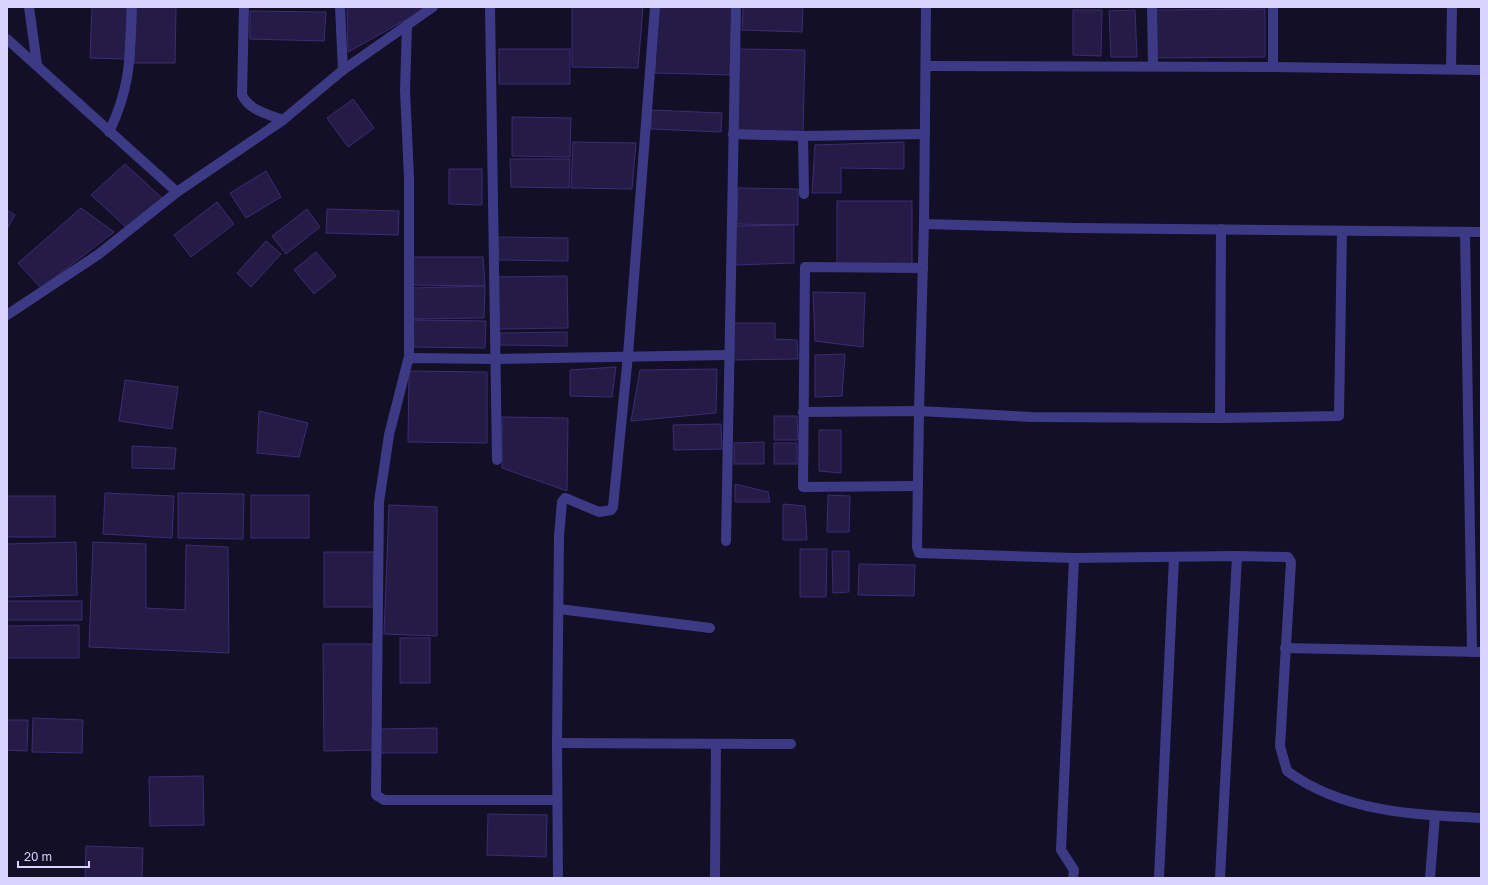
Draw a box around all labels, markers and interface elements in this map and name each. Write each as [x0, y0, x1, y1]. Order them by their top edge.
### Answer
scale bar [18, 843, 89, 869]
text: 20 m [24, 849, 52, 864]

